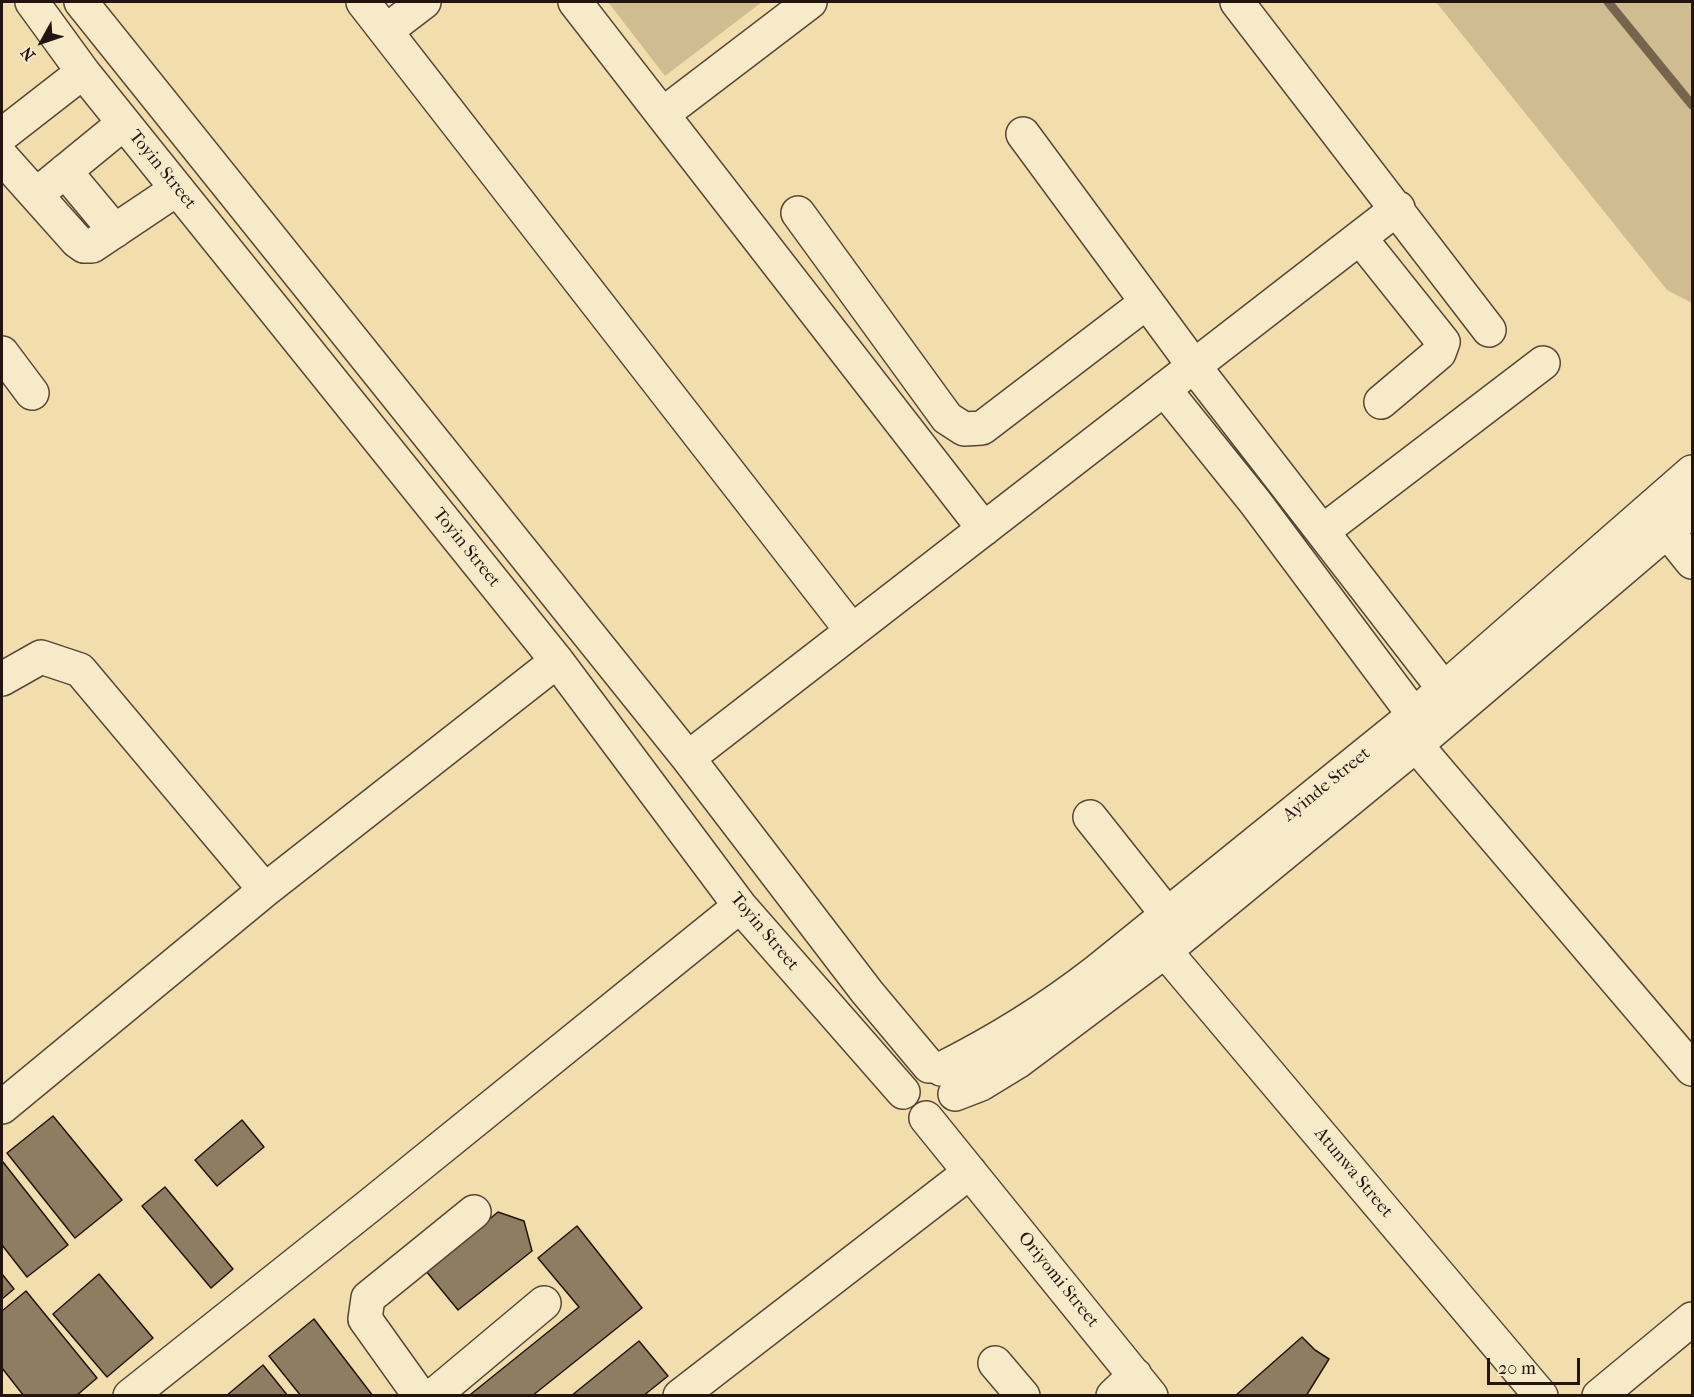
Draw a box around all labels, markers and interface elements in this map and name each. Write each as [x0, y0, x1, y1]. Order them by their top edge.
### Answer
north arrow [12, 12, 72, 72]
text: N [17, 43, 39, 65]
street label: Toyin Street [124, 126, 200, 214]
street label: Toyin Street [428, 504, 504, 592]
street label: Ayinde Street [1279, 743, 1375, 827]
street label: Toyin Street [725, 888, 803, 976]
street label: Atunwa Street [1309, 1124, 1397, 1222]
street label: Oriyomi Street [1013, 1228, 1103, 1332]
scale bar [1490, 1346, 1583, 1384]
text: 20 m [1498, 1358, 1536, 1379]

